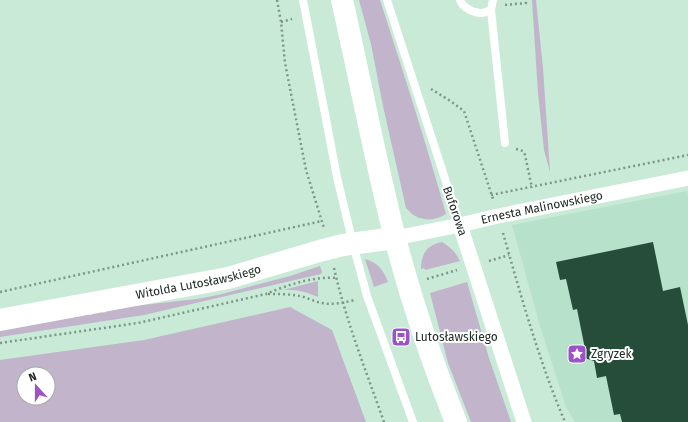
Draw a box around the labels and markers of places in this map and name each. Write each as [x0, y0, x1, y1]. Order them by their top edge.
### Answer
bus stop icon: Lutosławskiego [390, 326, 412, 348]
place label: Lutosławskiego [415, 330, 498, 344]
place icon: Zgryzek [566, 343, 588, 365]
place label: Zgryzek [591, 347, 632, 361]

